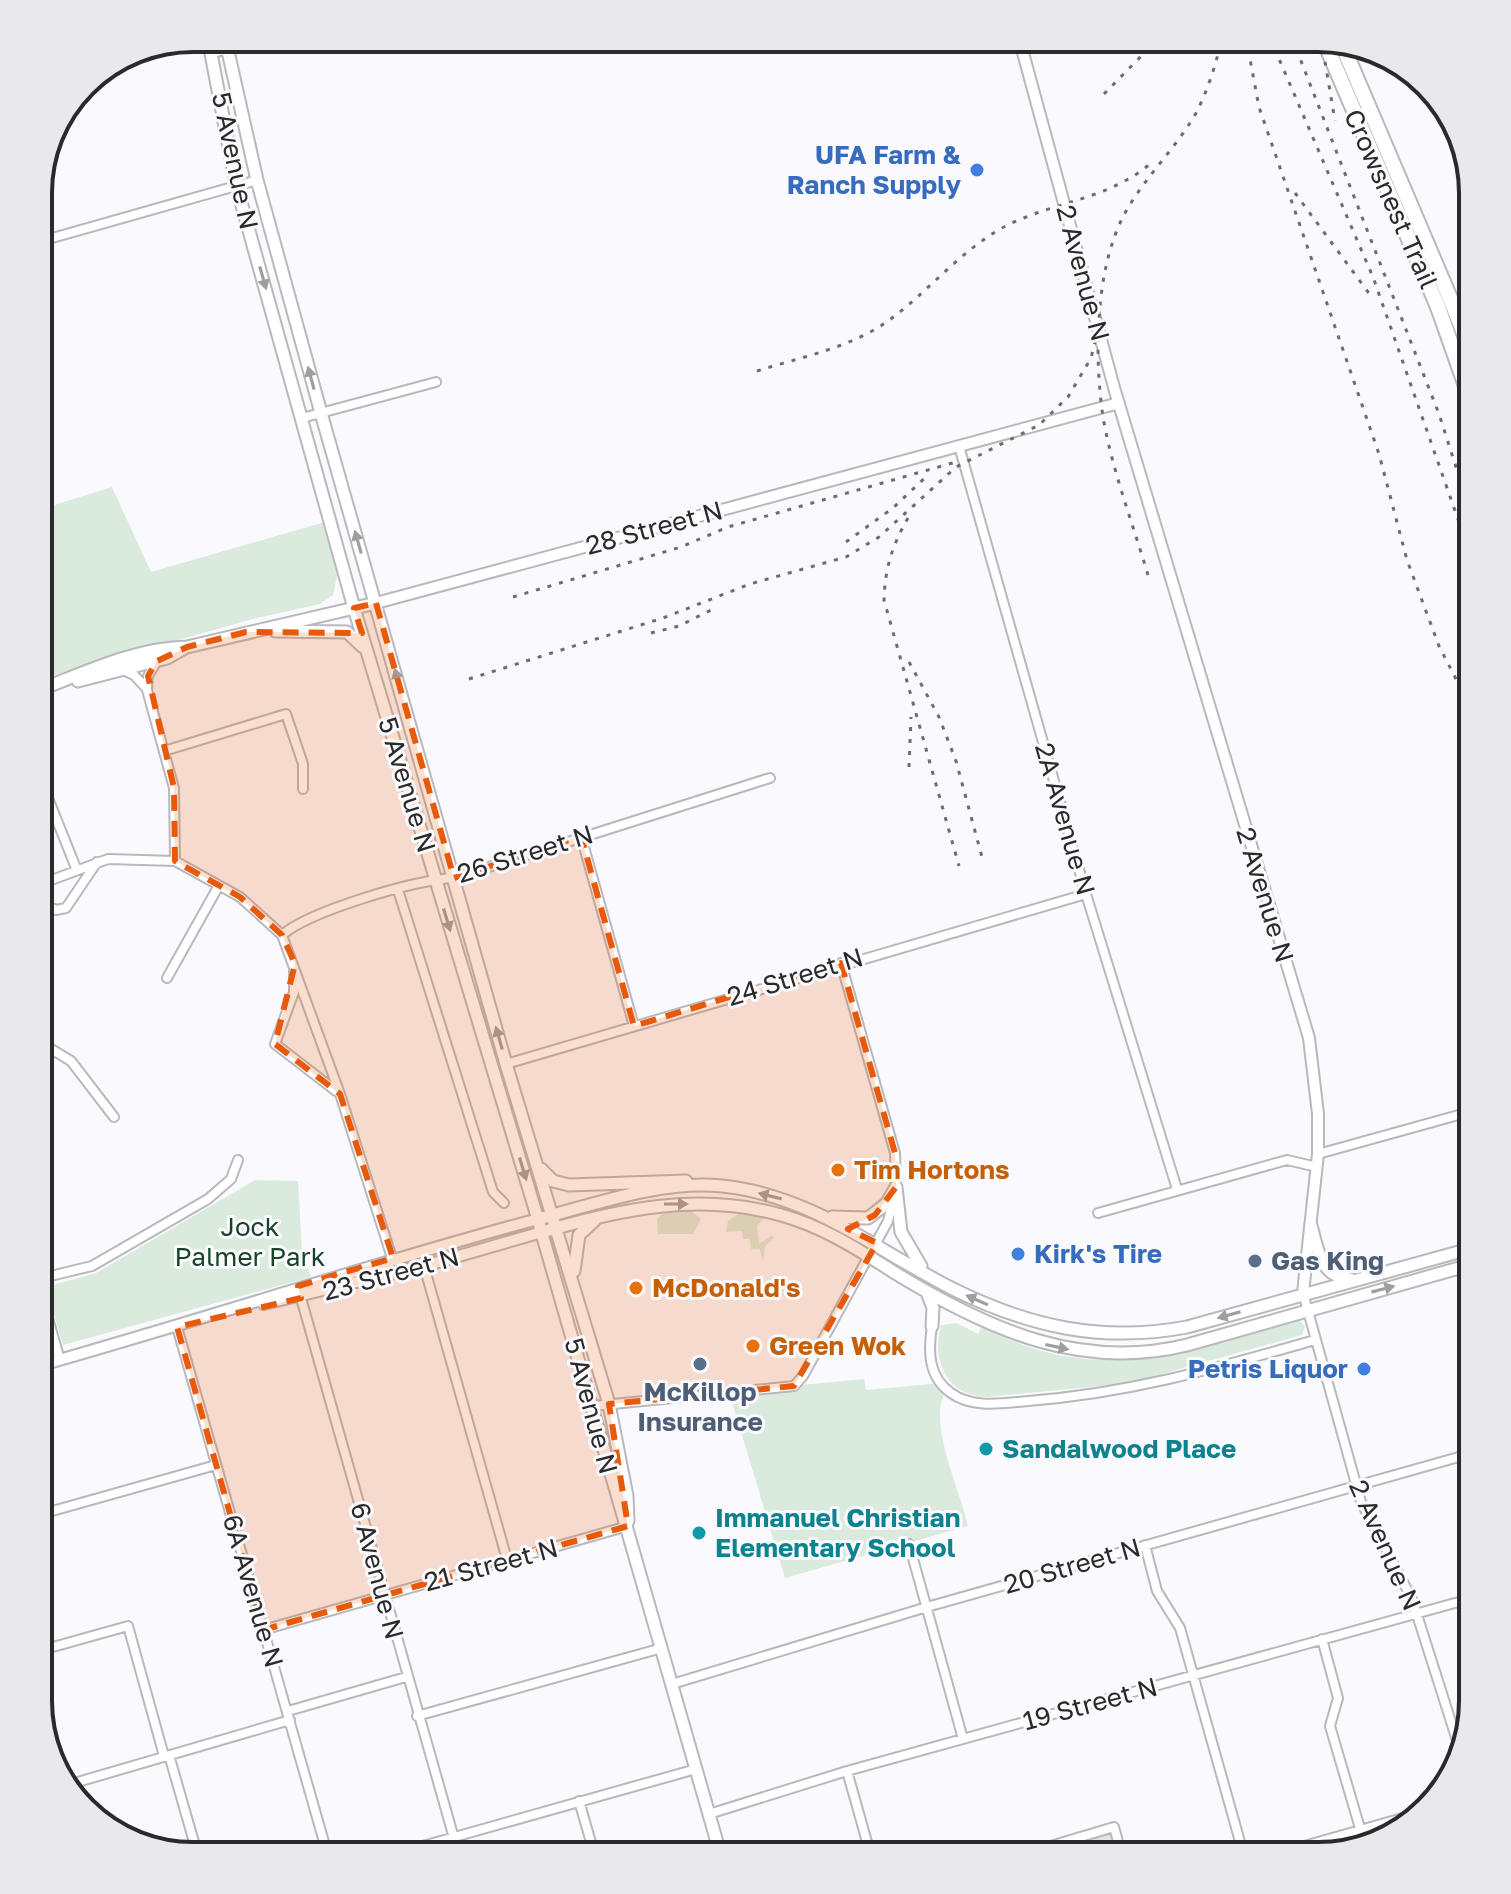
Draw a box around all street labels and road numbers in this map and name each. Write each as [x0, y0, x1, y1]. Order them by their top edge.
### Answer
street label: 5 Avenue N [206, 89, 265, 232]
street label: Crowsnest Trail [1338, 104, 1445, 293]
street label: 2 Avenue N [1050, 201, 1117, 344]
street label: 28 Street N [582, 494, 726, 561]
street label: 5 Avenue N [372, 714, 443, 856]
street label: 2A Avenue N [1029, 739, 1102, 899]
street label: 26 Street N [453, 818, 597, 889]
street label: 2 Avenue N [1230, 824, 1301, 966]
street label: 24 Street N [723, 941, 867, 1012]
street label: 23 Street N [319, 1240, 463, 1307]
street label: 5 Avenue N [558, 1334, 625, 1477]
street label: 2 Avenue N [1343, 1475, 1428, 1615]
street label: 6 Avenue N [344, 1499, 411, 1643]
street label: 6A Avenue N [217, 1511, 290, 1671]
street label: 20 Street N [1000, 1531, 1144, 1600]
street label: 21 Street N [420, 1532, 561, 1597]
street label: 19 Street N [1019, 1671, 1161, 1736]

